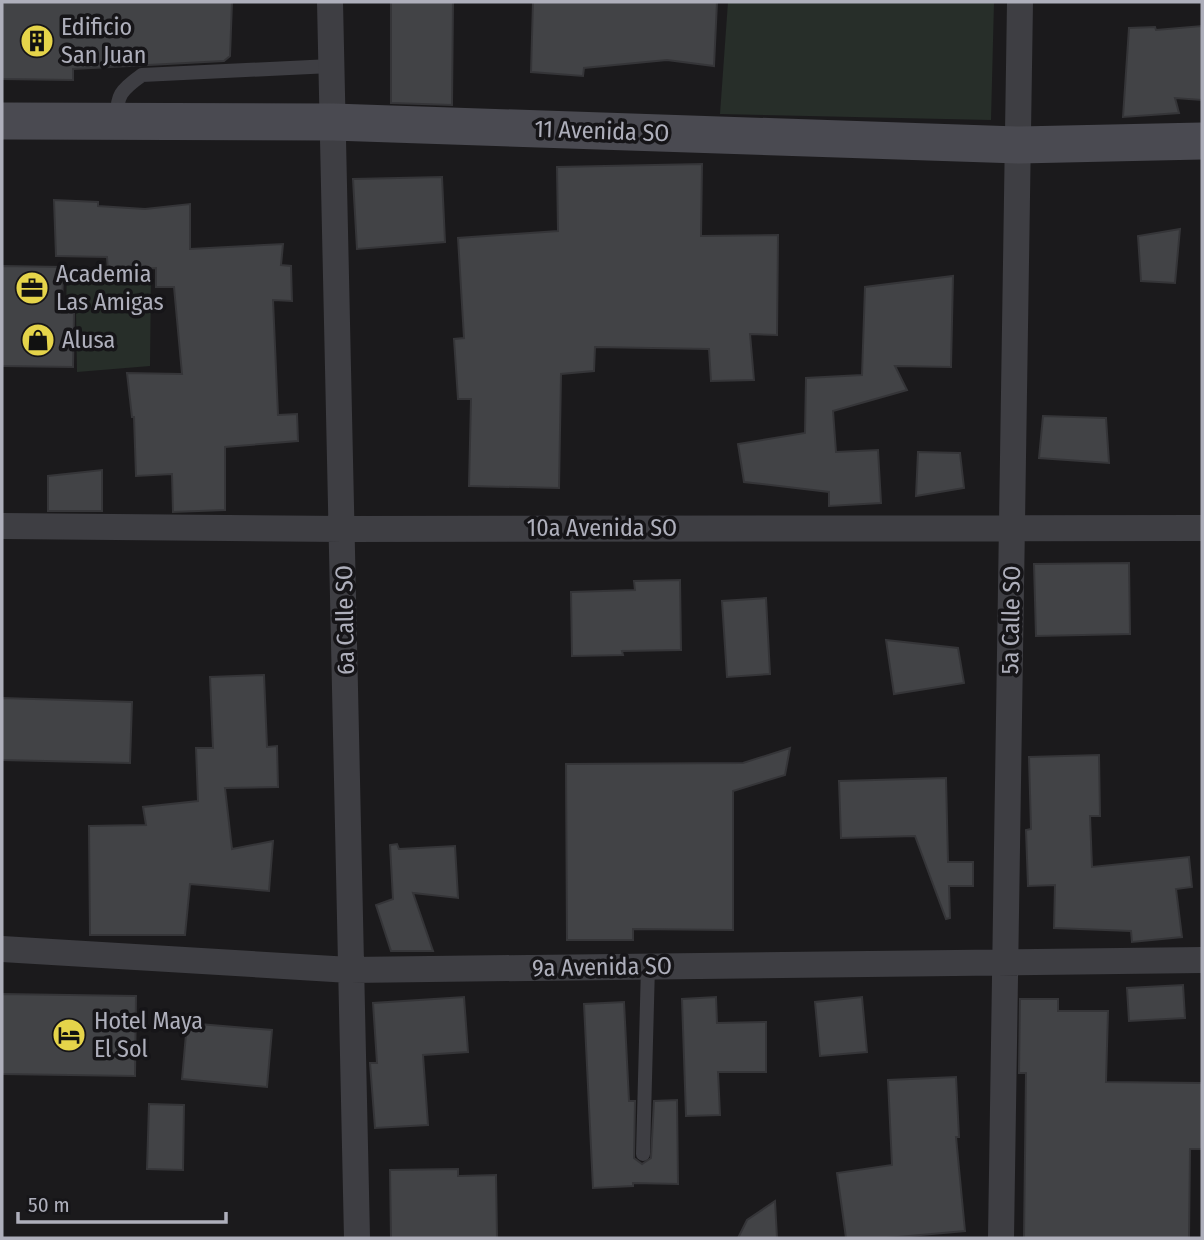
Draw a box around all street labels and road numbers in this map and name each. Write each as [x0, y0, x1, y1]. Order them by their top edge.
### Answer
street label: 11 Avenida SO [534, 115, 670, 147]
street label: 10a Avenida SO [527, 514, 677, 542]
street label: 6a Calle SO [330, 565, 360, 675]
street label: 5a Calle SO [996, 565, 1026, 675]
street label: 9a Avenida SO [532, 952, 672, 982]

